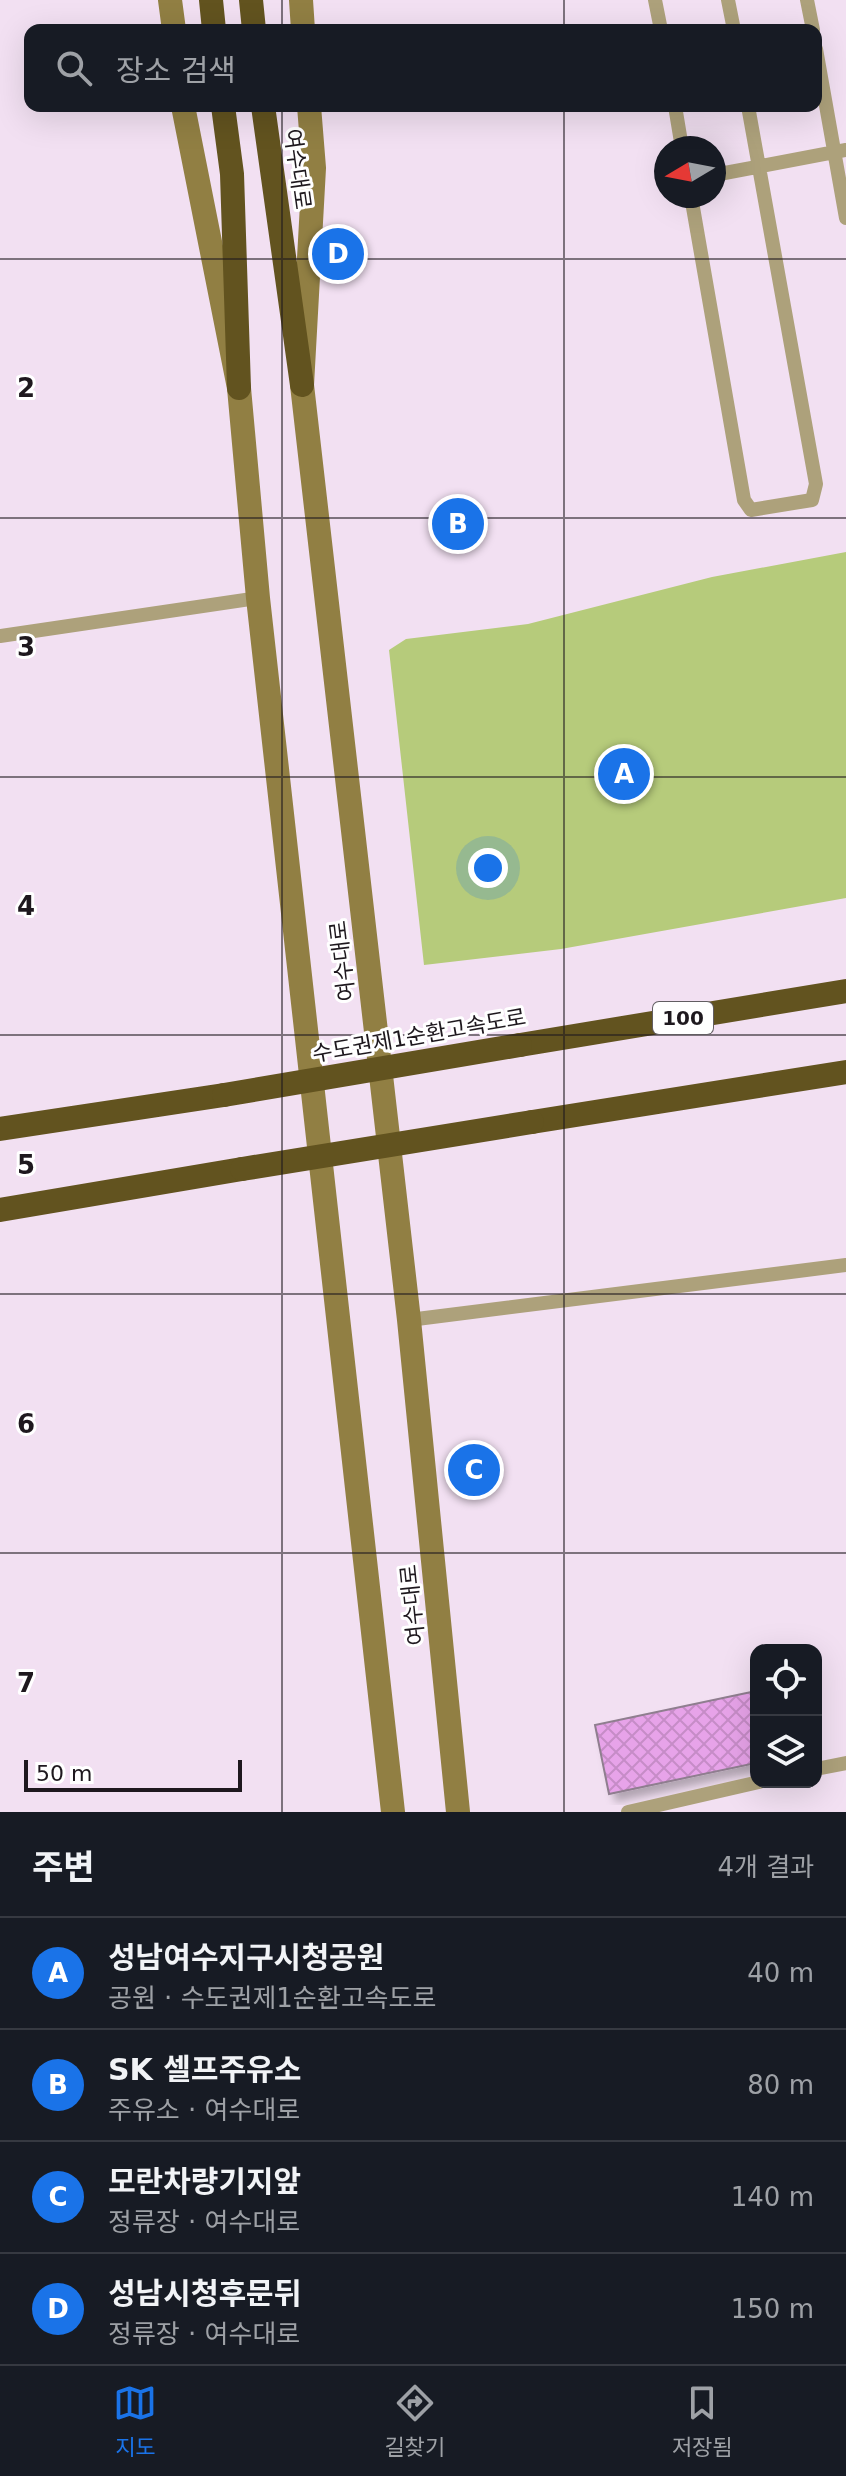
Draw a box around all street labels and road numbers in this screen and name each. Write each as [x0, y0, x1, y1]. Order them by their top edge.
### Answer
street label: 여수대로 [279, 127, 316, 211]
street label: 여수대로 [325, 919, 360, 1003]
road number: 100 [653, 1002, 713, 1034]
street label: 수도권제1순환고속도로 [310, 1004, 528, 1067]
street label: 여수대로 [396, 1563, 429, 1647]

